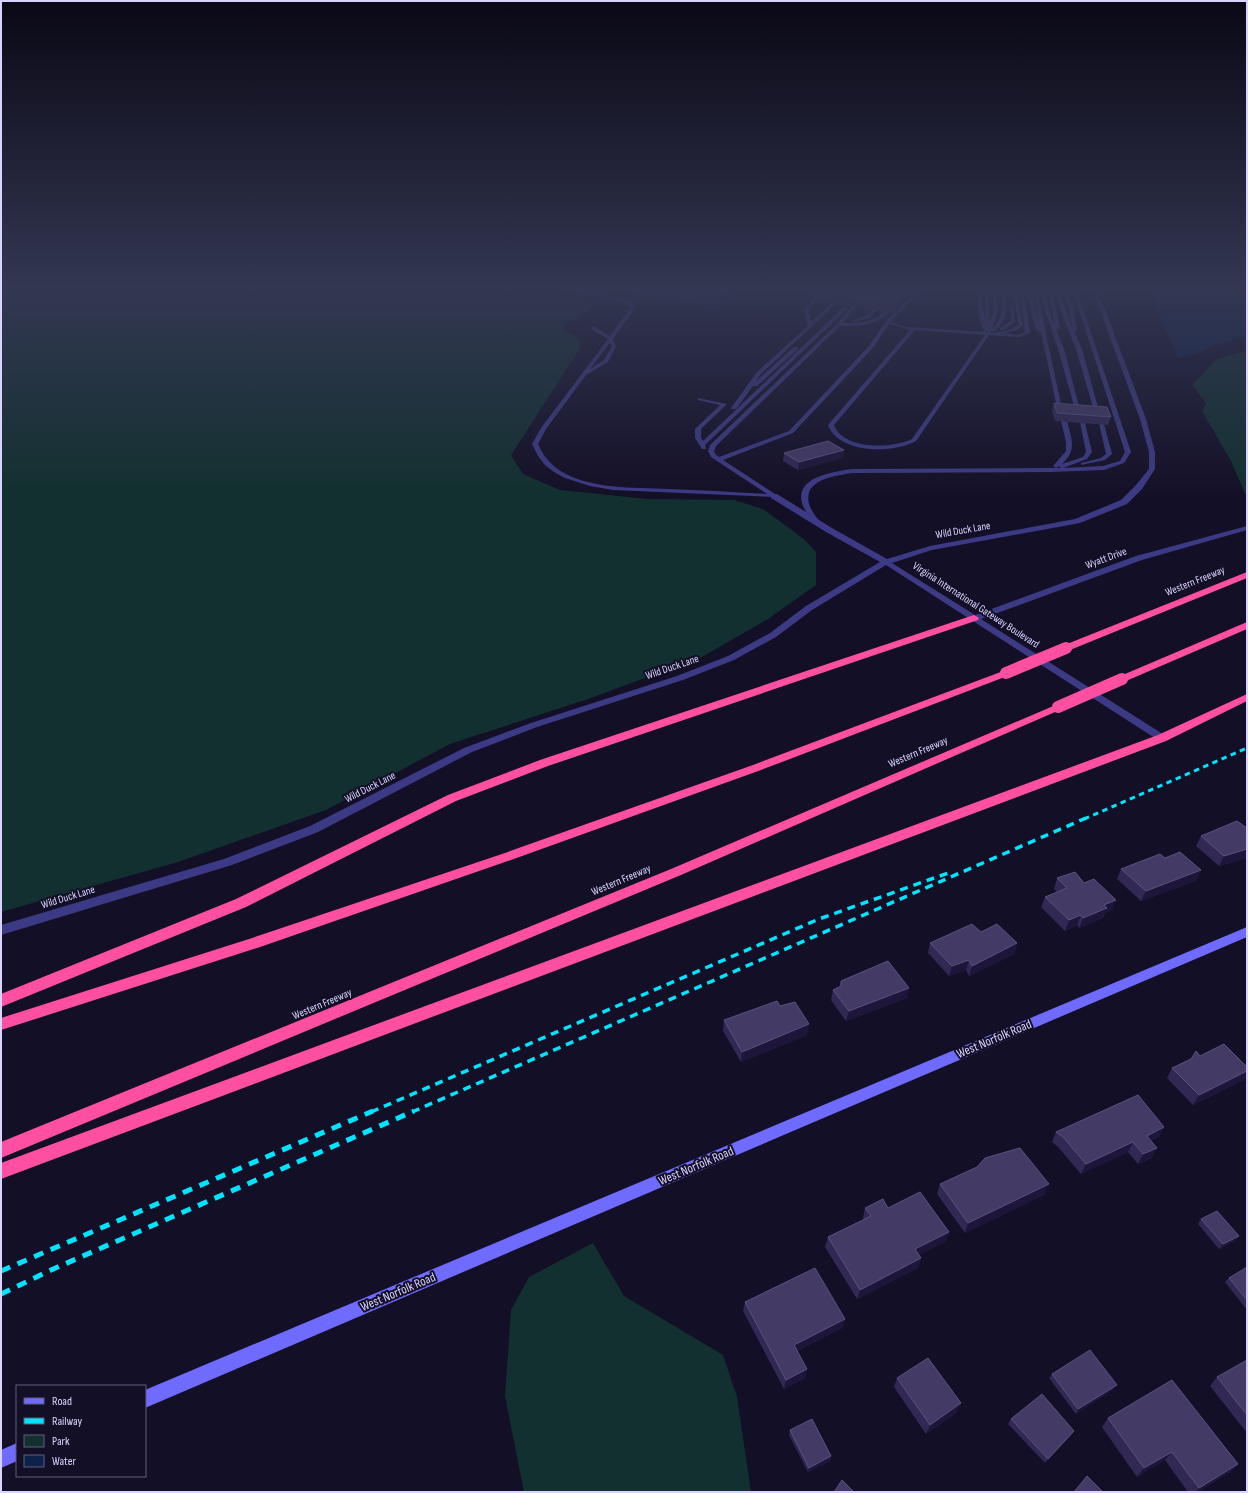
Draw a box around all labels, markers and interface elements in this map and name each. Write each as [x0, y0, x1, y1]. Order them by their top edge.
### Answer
street label: Wild Duck Lane [935, 519, 991, 541]
street label: Wyatt Drive [1084, 545, 1128, 571]
street label: Virginia International Gateway Boulevard [910, 559, 1042, 651]
street label: Western Freeway [1163, 563, 1227, 599]
street label: Wild Duck Lane [644, 652, 700, 682]
street label: Western Freeway [886, 733, 950, 770]
street label: Wild Duck Lane [342, 769, 398, 805]
street label: Western Freeway [589, 861, 653, 898]
street label: Wild Duck Lane [40, 883, 96, 911]
street label: Western Freeway [290, 985, 354, 1022]
street label: West Norfolk Road [954, 1016, 1034, 1062]
street label: West Norfolk Road [656, 1143, 736, 1189]
street label: West Norfolk Road [358, 1269, 438, 1315]
legend [16, 1385, 146, 1477]
text: Road [52, 1394, 72, 1409]
text: Railway [52, 1414, 83, 1429]
text: Park [52, 1434, 70, 1449]
text: Water [52, 1454, 76, 1469]

